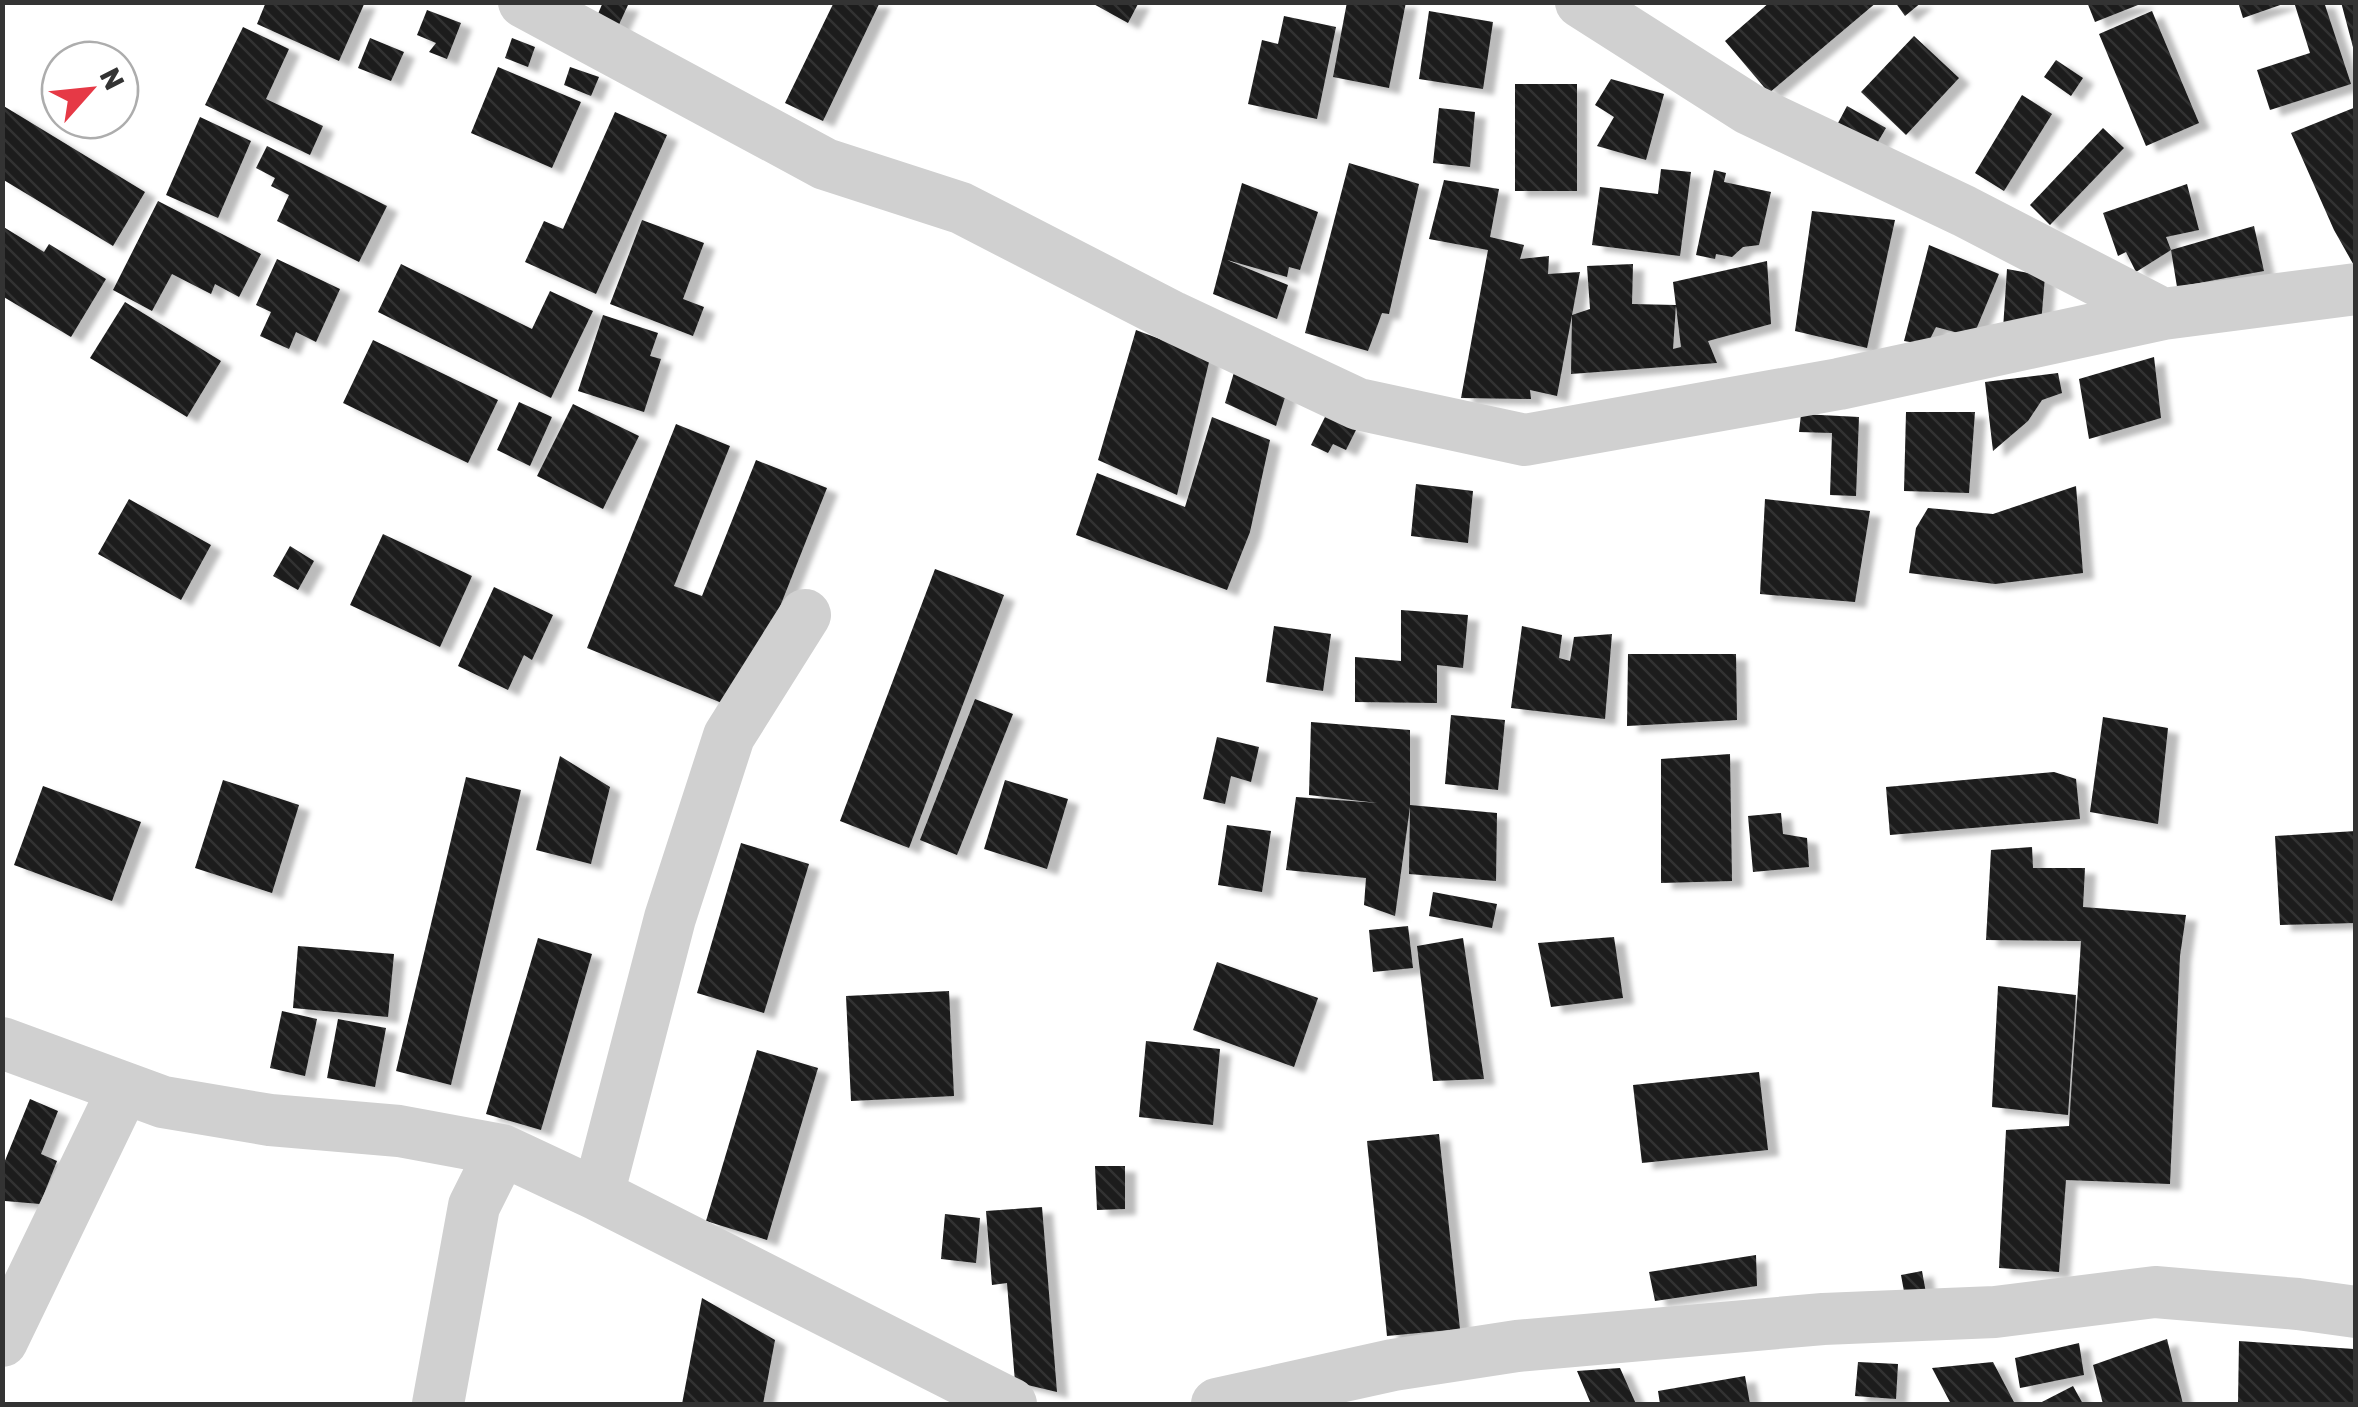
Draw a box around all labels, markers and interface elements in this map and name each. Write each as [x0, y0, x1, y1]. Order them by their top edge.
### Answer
north arrow [40, 40, 140, 140]
text: N [93, 62, 131, 95]

